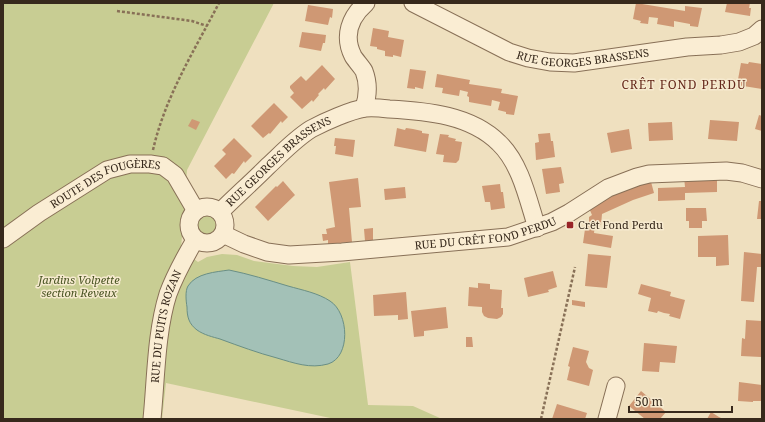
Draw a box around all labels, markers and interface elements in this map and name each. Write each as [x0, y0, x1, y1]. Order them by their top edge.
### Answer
street label: RUE GEORGES BRASSENS [515, 44, 650, 70]
district label: CRÊT FOND PERDU [621, 76, 747, 93]
street label: RUE GEORGES BRASSENS [222, 112, 333, 209]
street label: ROUTE DES FOUGÈRES [47, 155, 162, 211]
street label: RUE DU CRÊT FOND PERDU [414, 213, 559, 252]
place label: Crêt Fond Perdu [578, 217, 663, 232]
marker: Crêt Fond Perdu [565, 220, 575, 230]
street label: RUE DU PUITS ROZAN [147, 267, 185, 383]
park label: Jardins Volpette section Reveux [36, 272, 120, 300]
scale bar [629, 388, 732, 414]
text: 50 m [635, 393, 663, 410]

